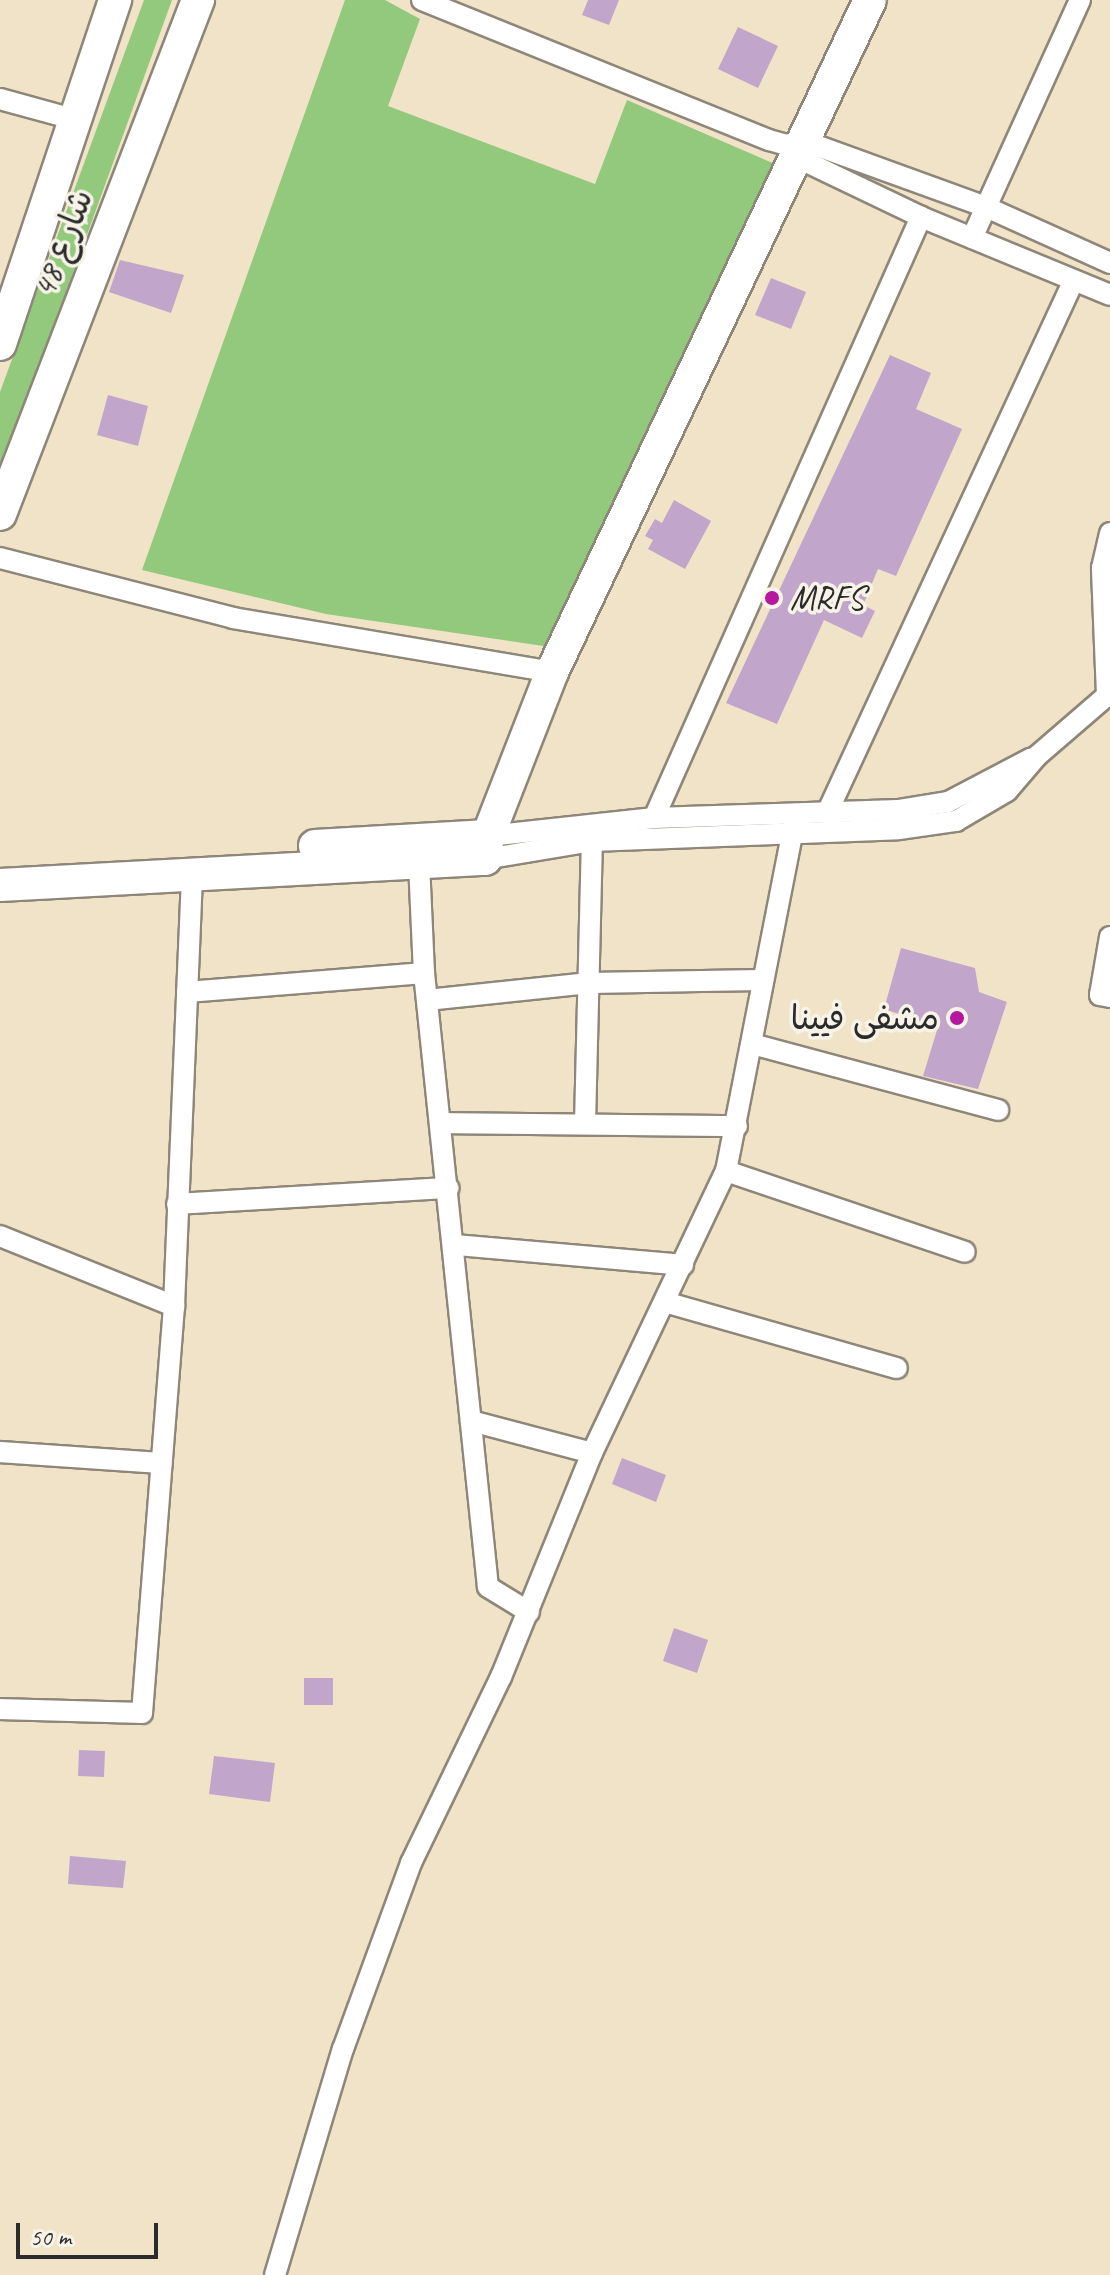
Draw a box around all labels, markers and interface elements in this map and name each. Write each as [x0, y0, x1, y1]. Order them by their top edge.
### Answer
street label: 48 شارع [23, 183, 101, 303]
place label: MRFS [790, 578, 864, 618]
marker: MRFS [761, 587, 783, 609]
place label: مشفى فيينا [791, 998, 939, 1038]
marker: مشفى فيينا [946, 1007, 968, 1029]
scale bar [20, 2207, 162, 2257]
text: 50 m [30, 2222, 71, 2252]

